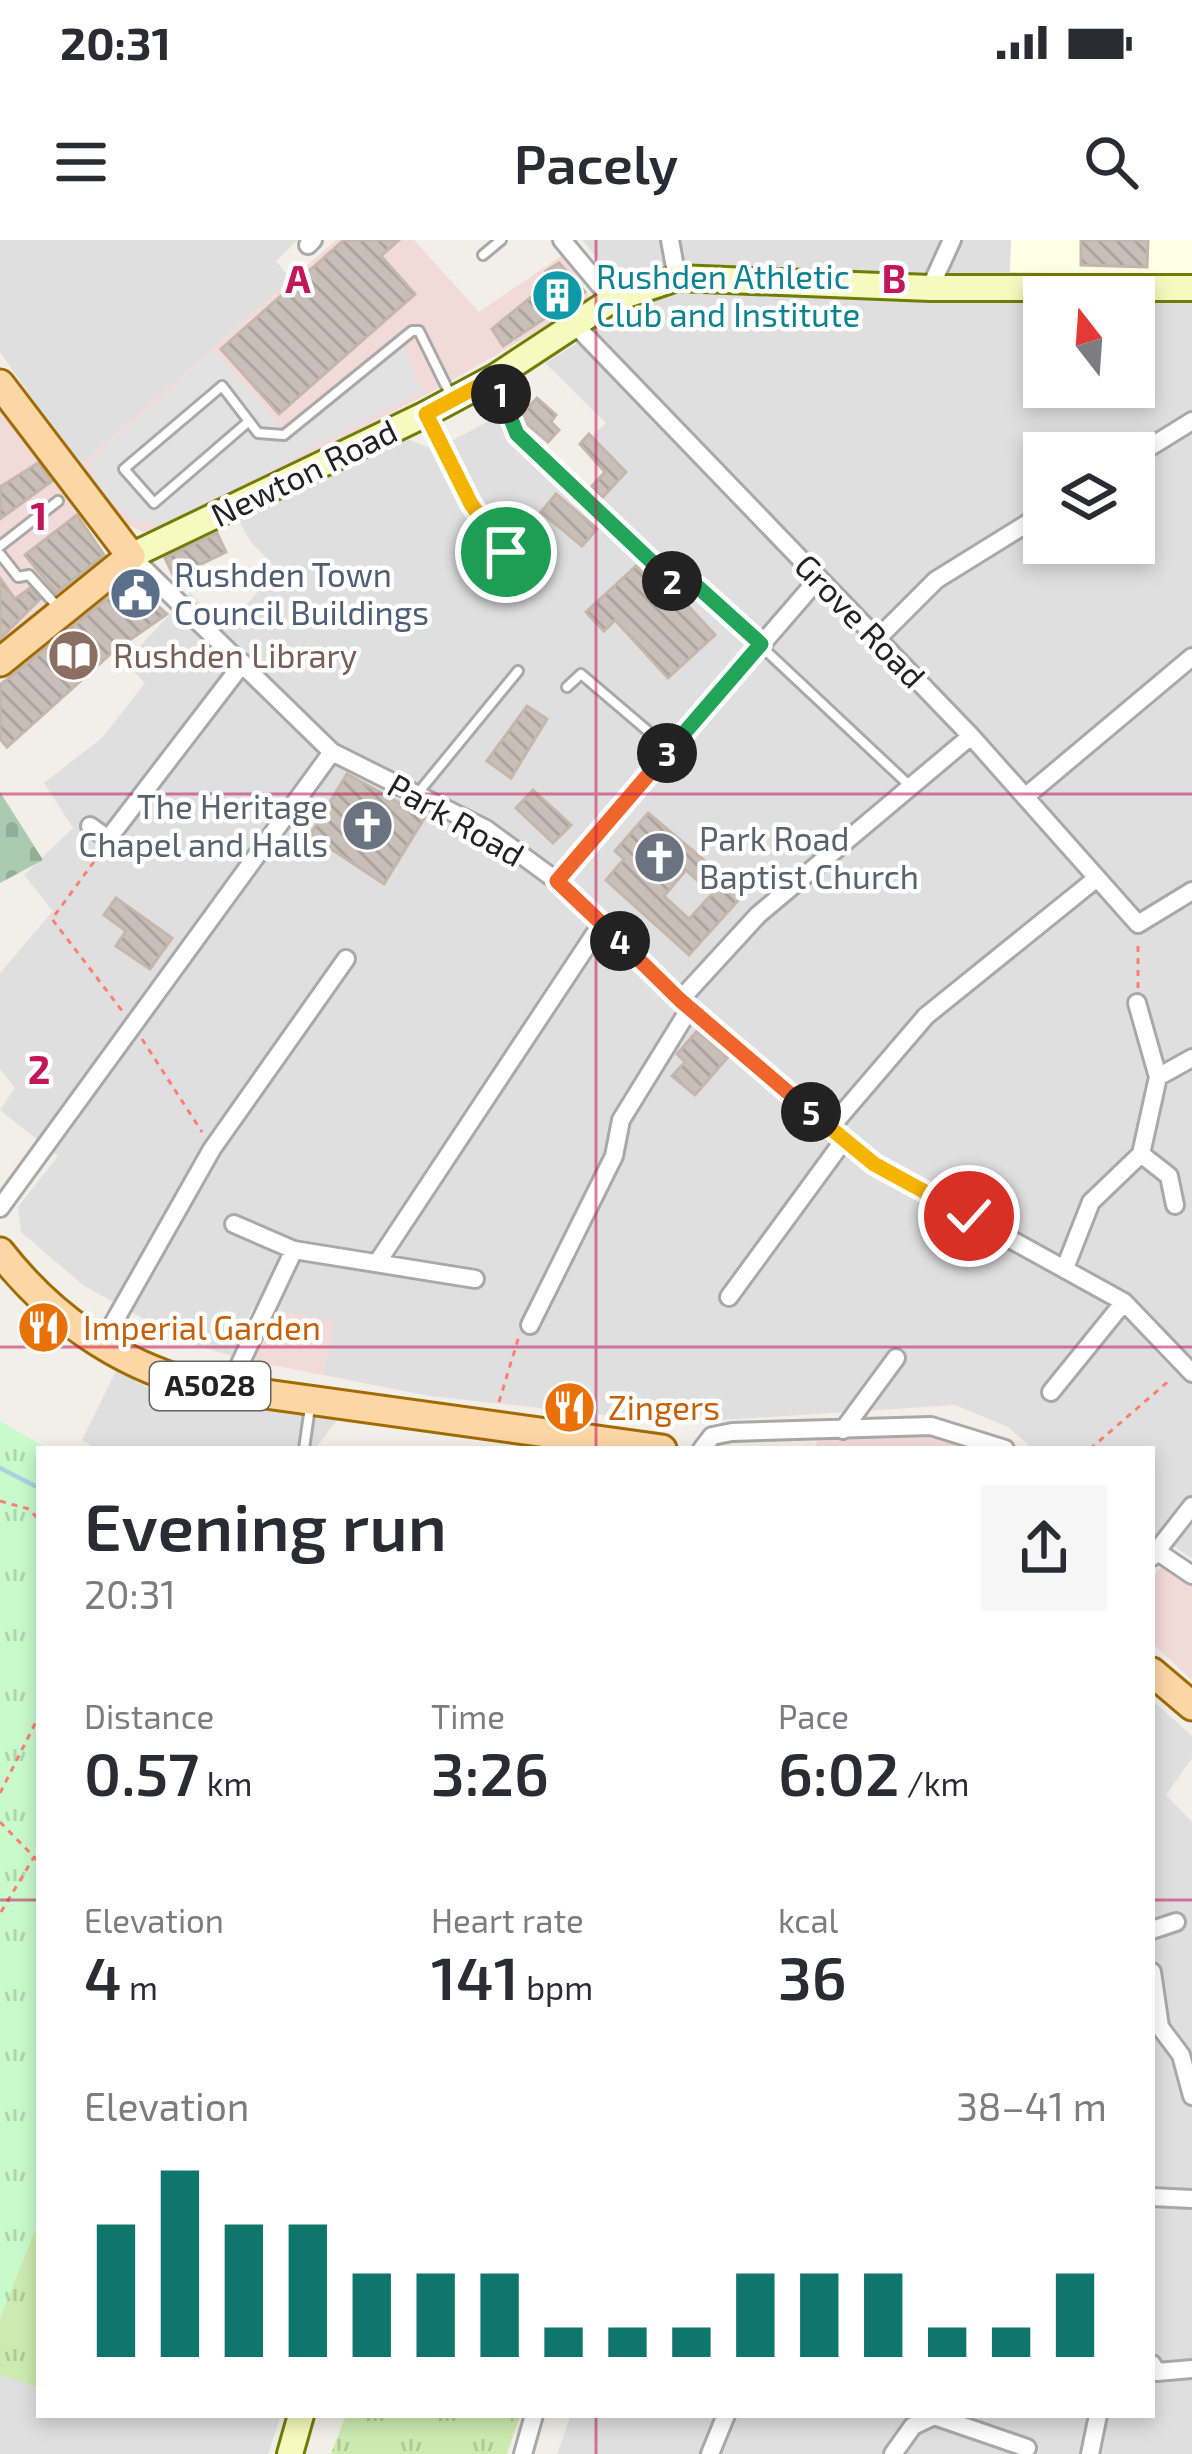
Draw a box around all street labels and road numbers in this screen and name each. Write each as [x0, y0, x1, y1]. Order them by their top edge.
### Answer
street label: Newton Road [204, 410, 403, 534]
street label: Grove Road [787, 545, 934, 696]
street label: Park Road [381, 764, 532, 874]
road number: A5028 [150, 1362, 270, 1410]

